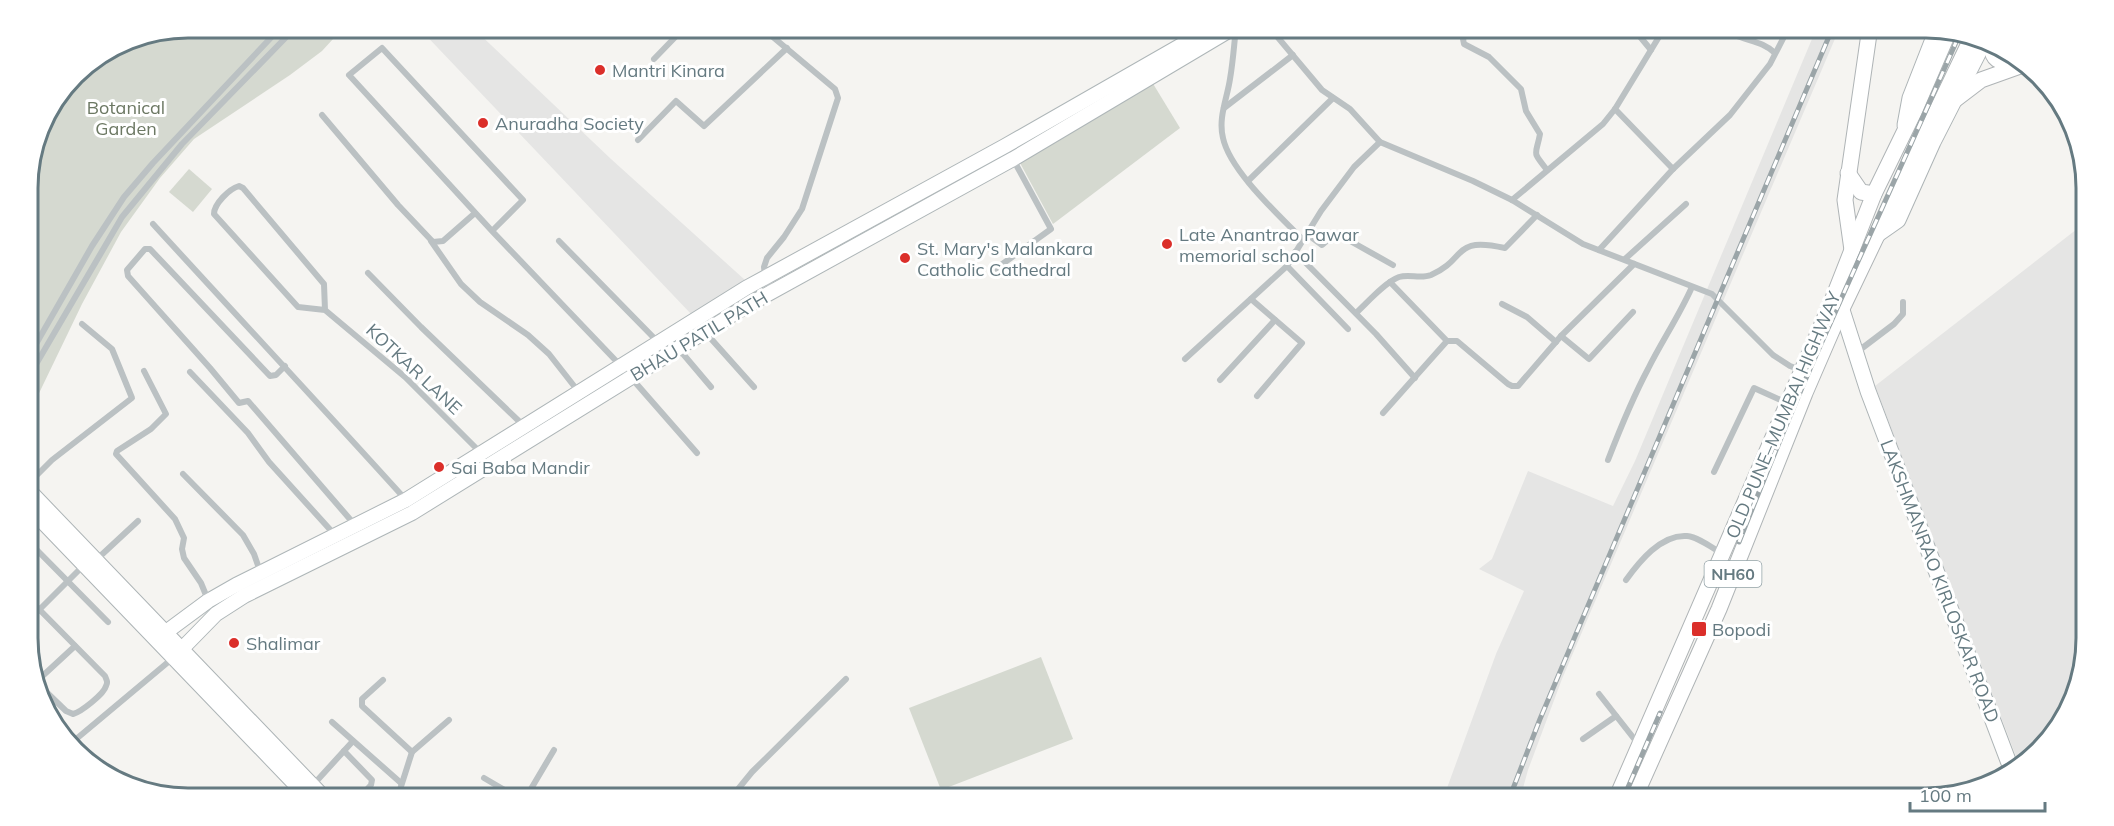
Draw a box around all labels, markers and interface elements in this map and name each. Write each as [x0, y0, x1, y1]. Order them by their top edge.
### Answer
place label: Mantri Kinara [612, 59, 725, 82]
marker: Mantri Kinara [593, 63, 607, 77]
park label: Botanical Garden [87, 96, 165, 140]
place label: Anuradha Society [495, 112, 644, 135]
marker: Anuradha Society [476, 116, 490, 130]
place label: Late Anantrao Pawar memorial school [1179, 223, 1359, 267]
place label: St. Mary's Malankara Catholic Cathedral [917, 237, 1093, 281]
marker: Late Anantrao Pawar memorial school [1160, 237, 1174, 251]
marker: St. Mary's Malankara Catholic Cathedral [898, 251, 912, 265]
street label: BHAU PATIL PATH [626, 286, 772, 386]
street label: OLD PUNE–MUMBAI HIGHWAY [1720, 287, 1846, 542]
street label: KOTKAR LANE [361, 319, 467, 419]
street label: LAKSHMANRAO KIRLOSKAR ROAD [1875, 436, 2005, 726]
place label: Sai Baba Mandir [451, 456, 590, 479]
marker: Sai Baba Mandir [432, 460, 446, 474]
road number: NH60 [1704, 561, 1762, 587]
place label: Bopodi [1712, 618, 1771, 641]
marker: Bopodi [1690, 620, 1708, 638]
place label: Shalimar [246, 632, 321, 655]
marker: Shalimar [227, 636, 241, 650]
scale bar [1910, 775, 2045, 813]
text: 100 m [1919, 784, 1972, 807]

